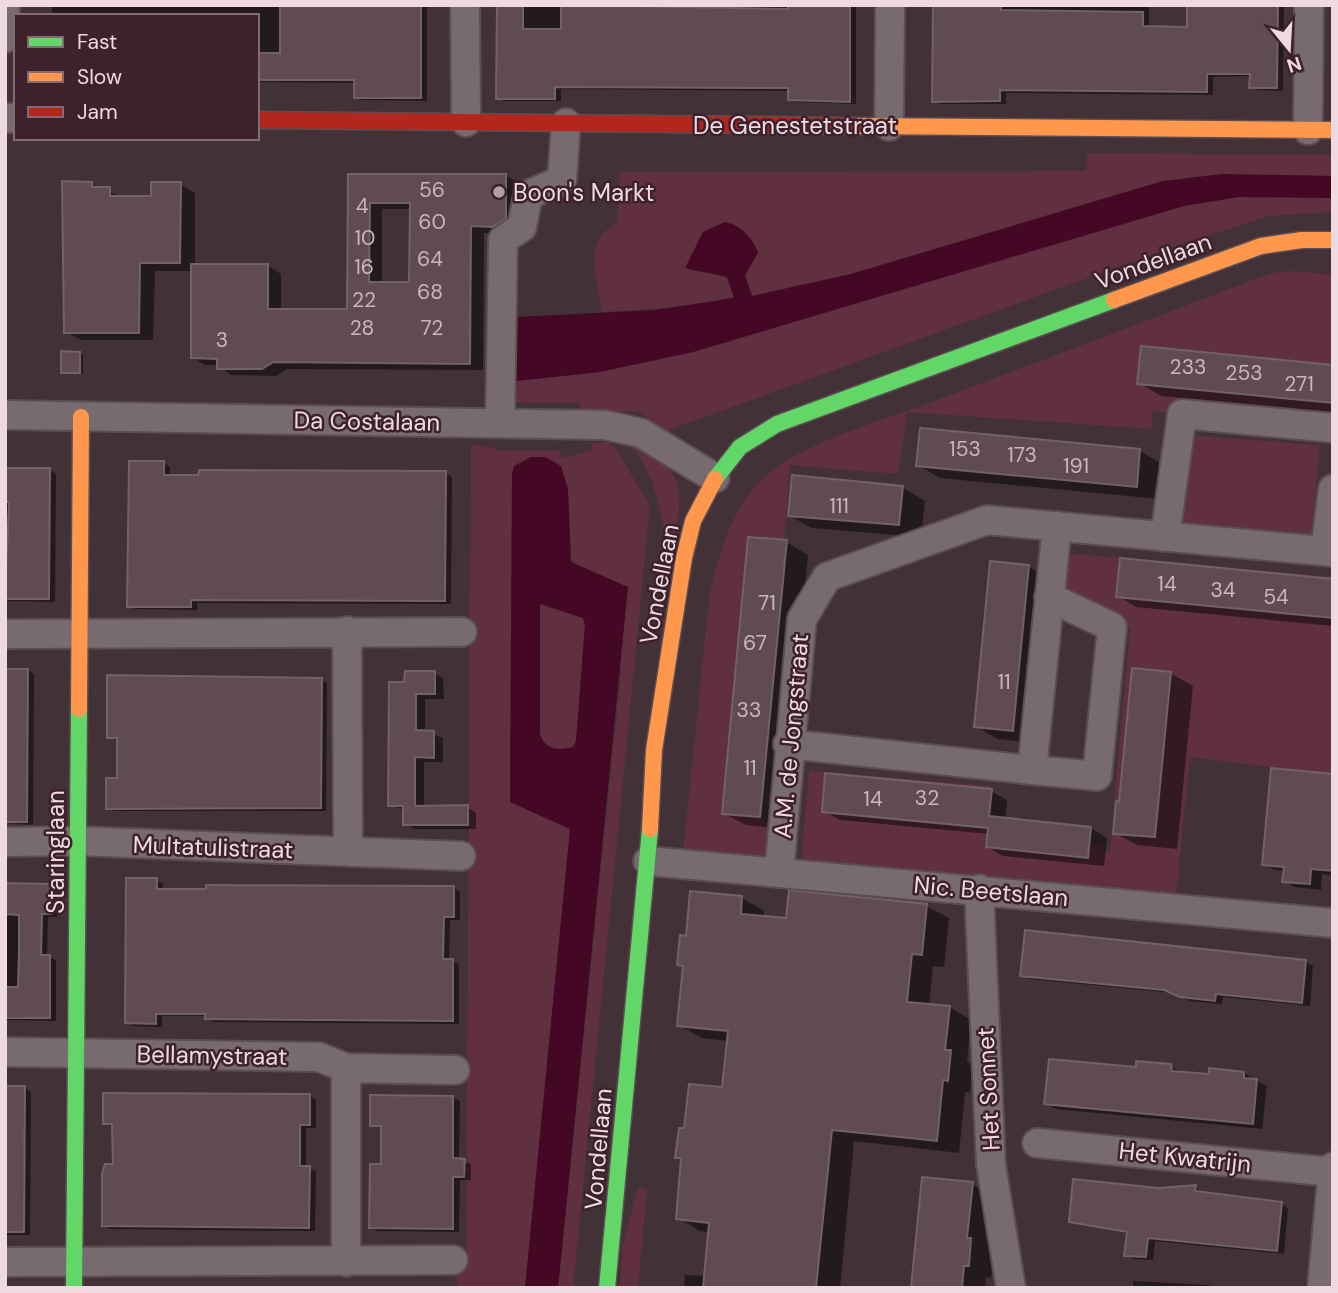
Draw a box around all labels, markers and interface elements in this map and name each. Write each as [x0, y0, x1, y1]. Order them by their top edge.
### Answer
legend [14, 14, 259, 140]
north arrow [1254, 14, 1324, 84]
text: Fast [77, 28, 117, 56]
text: N [1284, 51, 1305, 79]
text: Slow [77, 63, 122, 91]
text: Jam [77, 98, 118, 126]
street label: De Genestetstraat [693, 110, 897, 141]
house number: 56 [419, 176, 445, 204]
place label: Boon's Markt [513, 177, 654, 208]
marker: Boon's Markt [491, 184, 507, 200]
house number: 4 [356, 192, 369, 220]
house number: 60 [418, 208, 446, 236]
house number: 10 [355, 224, 375, 252]
street label: Vondellaan [1090, 226, 1216, 296]
house number: 64 [417, 245, 443, 273]
house number: 16 [354, 253, 374, 281]
house number: 68 [417, 278, 443, 306]
house number: 22 [352, 286, 376, 314]
house number: 28 [350, 314, 374, 342]
house number: 72 [421, 314, 443, 342]
house number: 3 [216, 326, 228, 354]
house number: 233 [1170, 353, 1206, 381]
house number: 253 [1225, 359, 1263, 387]
house number: 271 [1284, 370, 1314, 398]
street label: Da Costalaan [293, 404, 441, 438]
house number: 153 [949, 435, 981, 463]
house number: 173 [1007, 441, 1037, 469]
house number: 191 [1063, 452, 1089, 480]
house number: 111 [829, 492, 849, 520]
street label: Vondellaan [632, 521, 686, 647]
house number: 14 [1157, 570, 1177, 598]
house number: 34 [1210, 576, 1236, 604]
house number: 54 [1263, 583, 1289, 611]
house number: 71 [758, 589, 776, 617]
house number: 67 [743, 629, 767, 657]
street label: A.M. de Jongstraat [767, 632, 815, 840]
house number: 11 [997, 668, 1011, 696]
house number: 33 [737, 696, 761, 724]
house number: 11 [743, 754, 757, 782]
house number: 32 [915, 784, 939, 812]
house number: 14 [863, 785, 883, 813]
street label: Staringlaan [40, 790, 71, 914]
street label: Multatulistraat [132, 829, 294, 865]
street label: Nic. Beetslaan [912, 869, 1070, 913]
street label: Het Sonnet [969, 1026, 1007, 1152]
street label: Bellamystraat [136, 1038, 288, 1072]
street label: Vondellaan [577, 1087, 619, 1211]
street label: Het Kwatrijn [1117, 1135, 1253, 1179]

